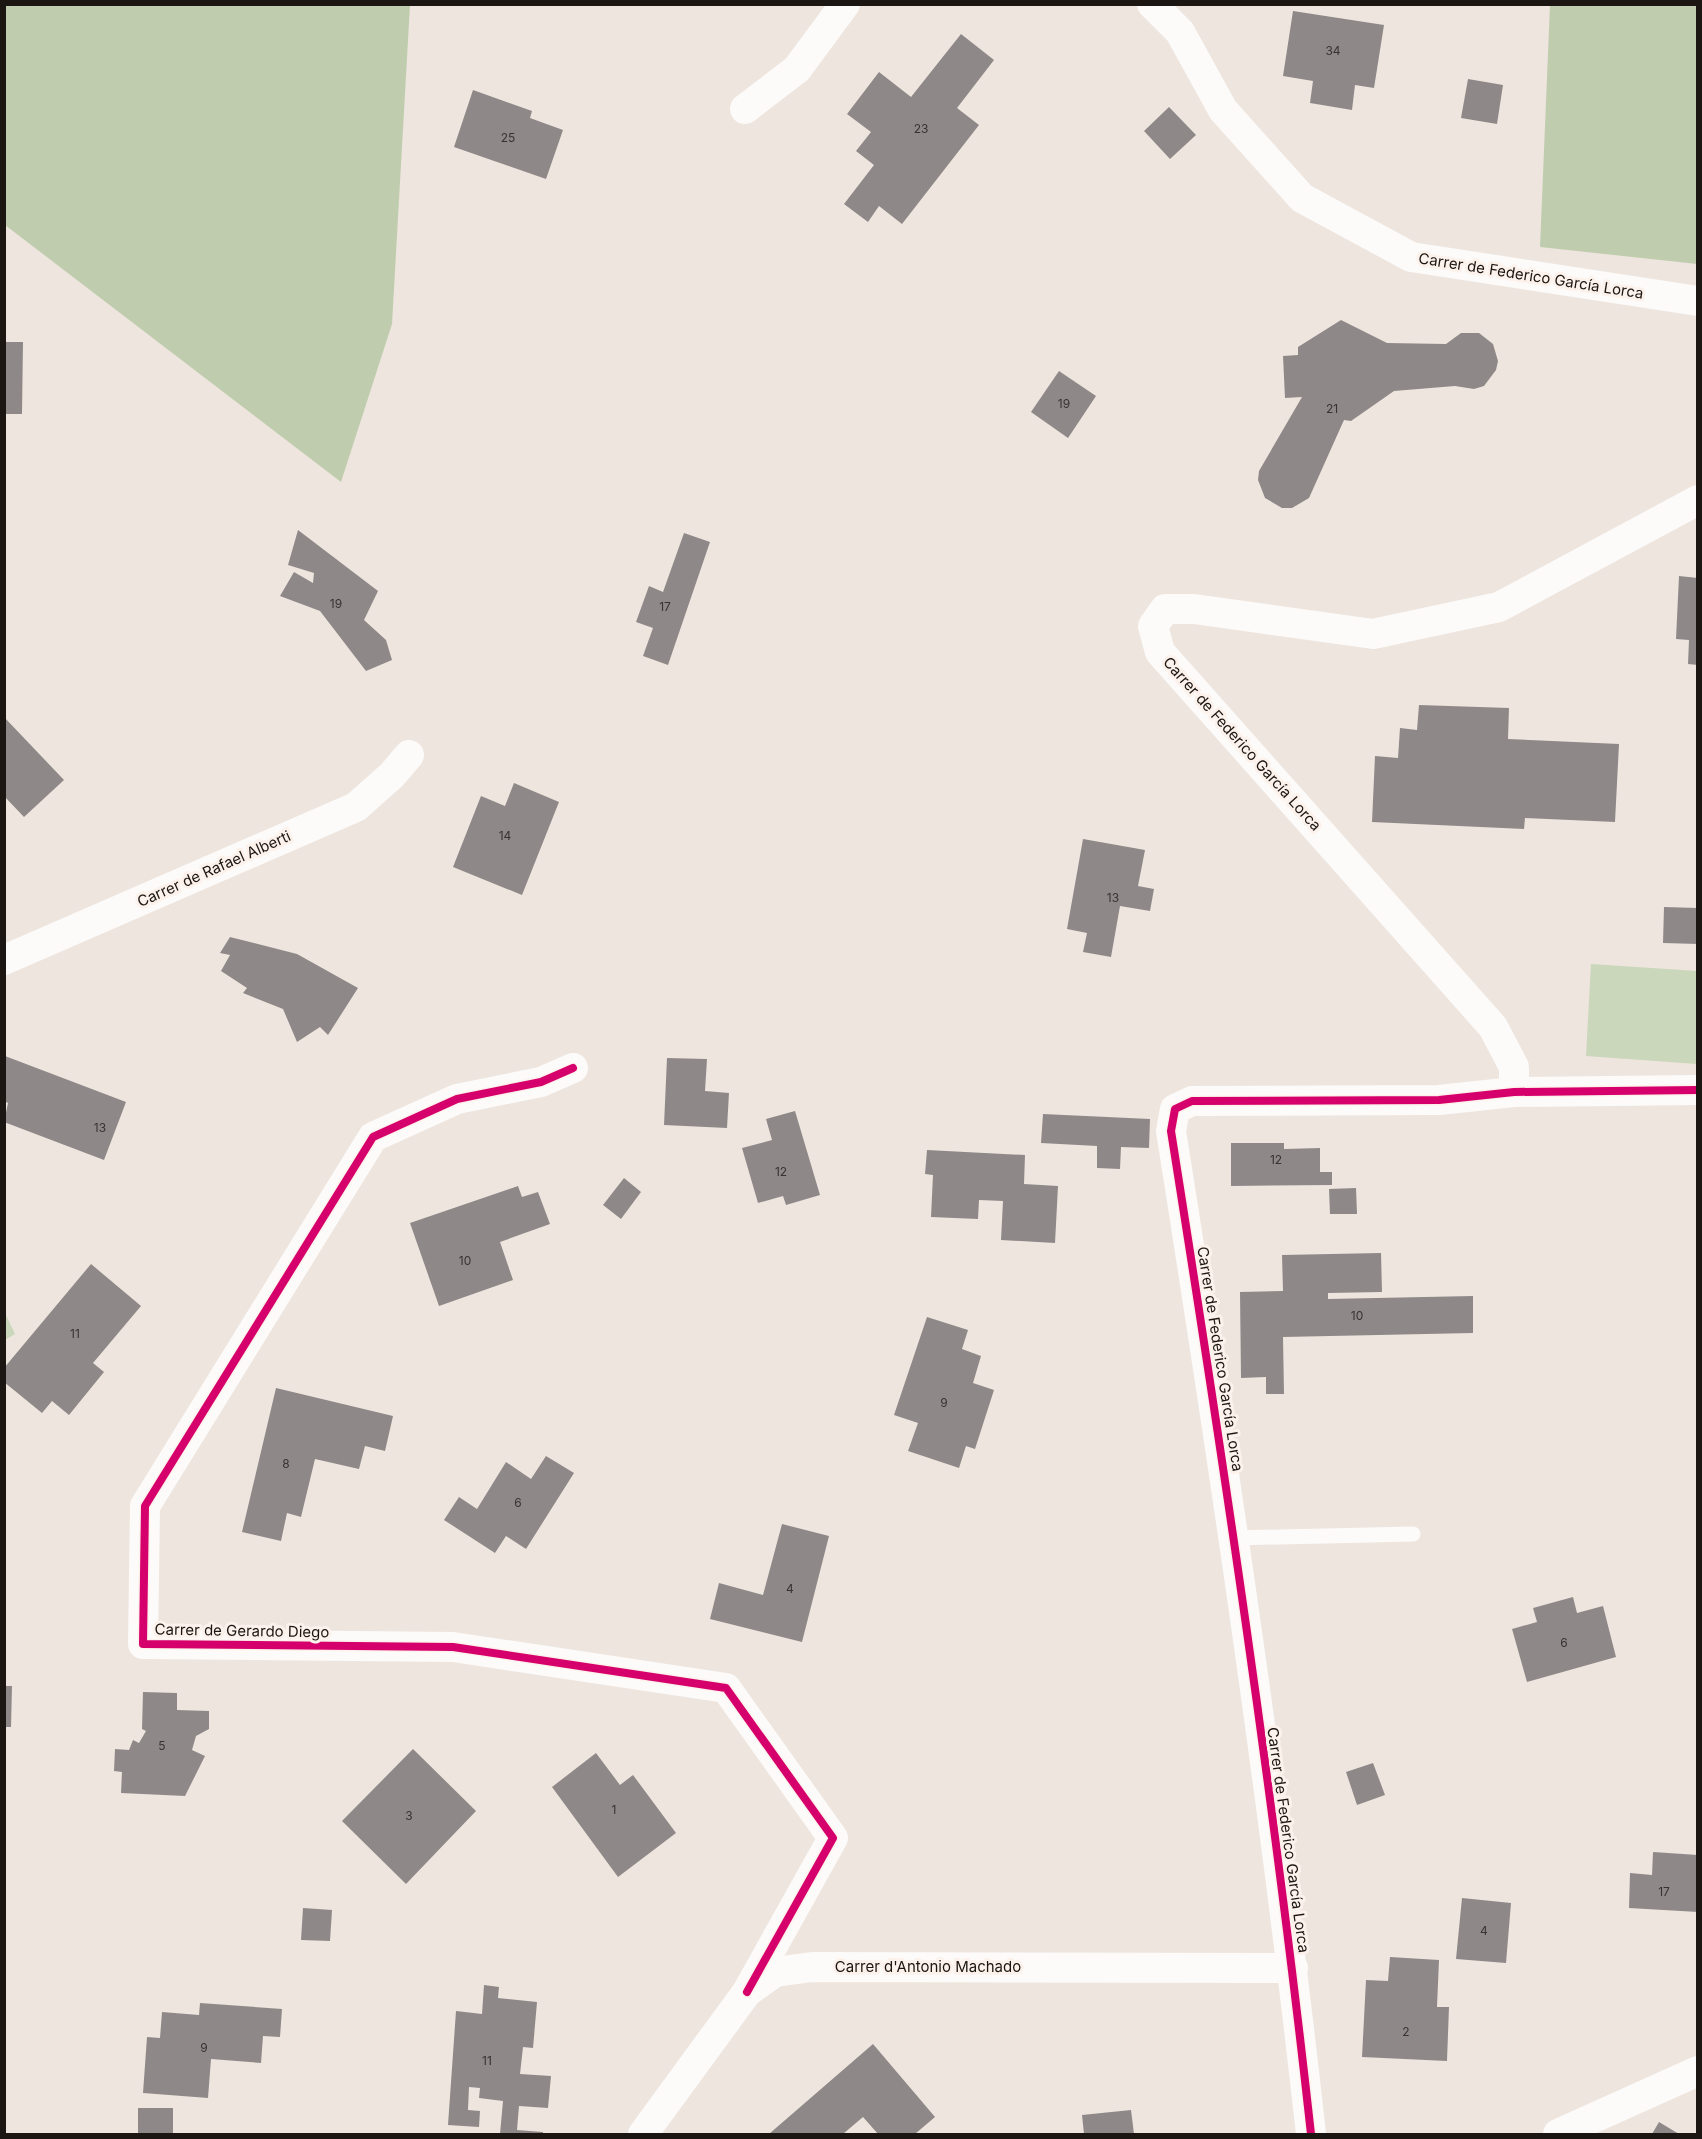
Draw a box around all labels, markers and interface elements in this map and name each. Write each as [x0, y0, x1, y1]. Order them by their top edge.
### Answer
house number: 34 [1325, 43, 1341, 58]
house number: 23 [914, 121, 928, 136]
house number: 25 [501, 130, 515, 145]
street label: Carrer de Federico García Lorca [1417, 248, 1645, 303]
house number: 19 [1058, 396, 1070, 411]
house number: 21 [1326, 401, 1338, 416]
house number: 19 [330, 596, 342, 611]
house number: 17 [659, 599, 671, 614]
street label: Carrer de Federico García Lorca [1159, 653, 1326, 835]
street label: Carrer de Rafael Alberti [134, 826, 294, 911]
house number: 14 [499, 828, 512, 843]
house number: 13 [1107, 890, 1119, 905]
house number: 13 [94, 1120, 106, 1135]
house number: 12 [1270, 1152, 1282, 1167]
house number: 12 [775, 1164, 787, 1179]
street label: Carrer de Federico García Lorca [1193, 1245, 1248, 1473]
house number: 10 [459, 1253, 471, 1268]
house number: 10 [1351, 1308, 1363, 1323]
house number: 11 [70, 1326, 80, 1341]
house number: 9 [940, 1395, 948, 1410]
house number: 8 [282, 1456, 290, 1471]
house number: 6 [514, 1495, 522, 1510]
house number: 4 [786, 1581, 794, 1596]
street label: Carrer de Gerardo Diego [155, 1619, 329, 1642]
house number: 6 [1560, 1635, 1568, 1650]
street label: Carrer de Federico García Lorca [1263, 1726, 1314, 1954]
house number: 5 [158, 1738, 166, 1753]
house number: 1 [612, 1802, 616, 1817]
house number: 3 [405, 1808, 413, 1823]
house number: 17 [1658, 1884, 1670, 1899]
house number: 4 [1480, 1923, 1488, 1938]
street label: Carrer d'Antonio Machado [835, 1957, 1021, 1976]
house number: 2 [1402, 2024, 1410, 2039]
house number: 9 [200, 2040, 208, 2055]
house number: 11 [482, 2053, 492, 2068]

